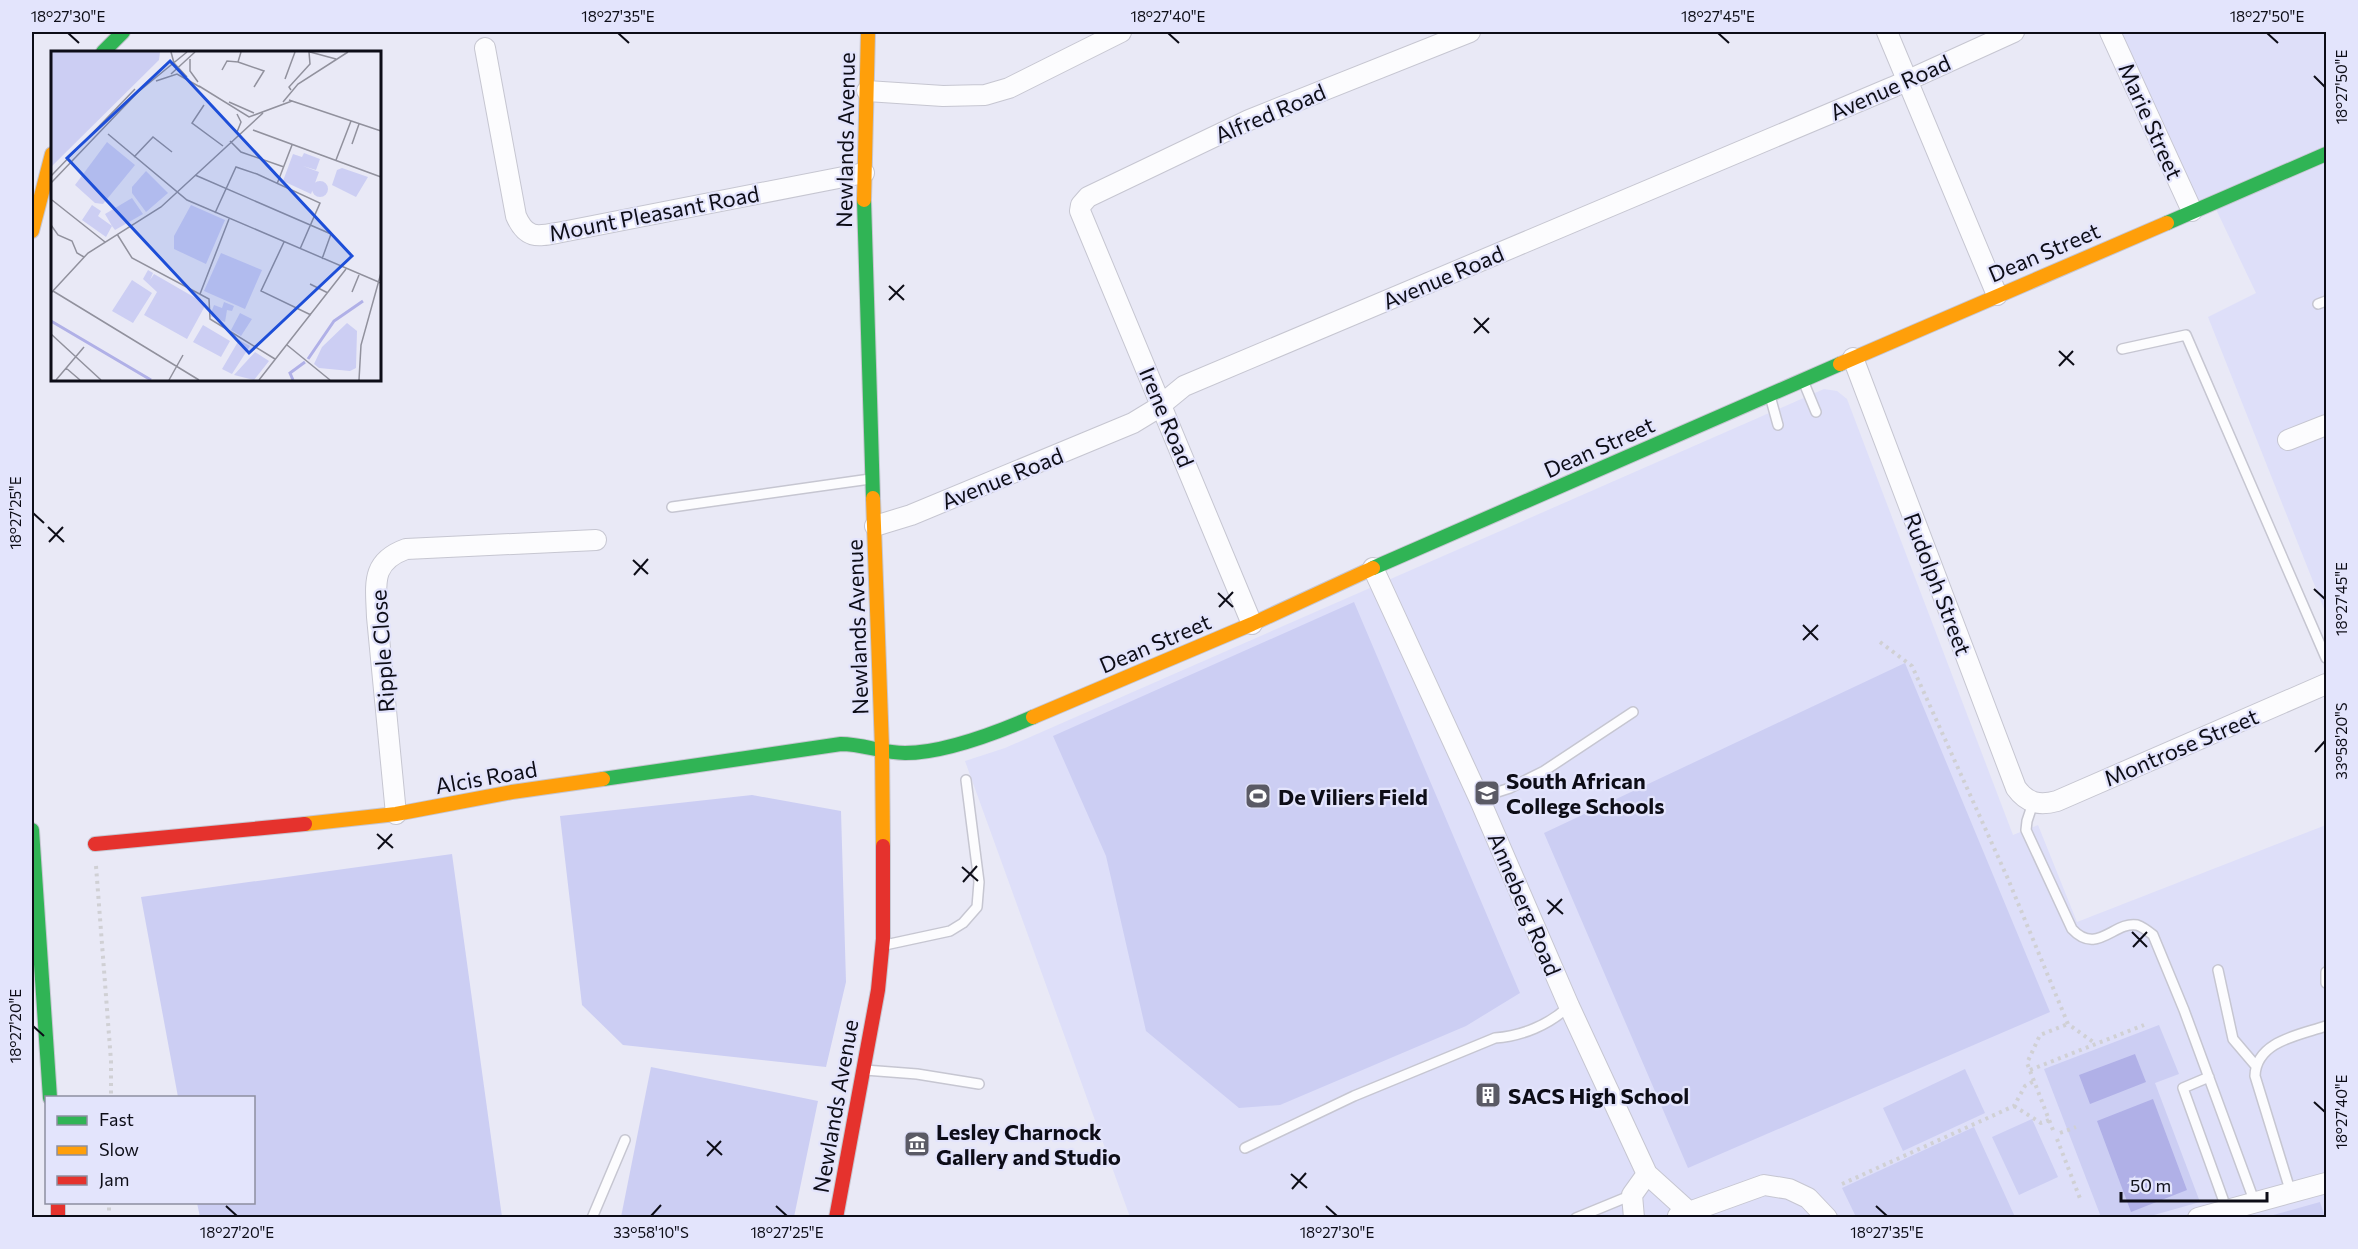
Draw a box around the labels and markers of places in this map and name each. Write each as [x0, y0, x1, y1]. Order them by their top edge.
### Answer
place label: South African College Schools [1506, 767, 1665, 819]
school or university icon: South African College Schools [1472, 778, 1502, 808]
sports icon: De Viliers Field [1243, 781, 1273, 811]
place label: De Viliers Field [1278, 783, 1428, 810]
building icon: SACS High School [1473, 1080, 1503, 1110]
place label: SACS High School [1508, 1082, 1689, 1109]
place label: Lesley Charnock Gallery and Studio [936, 1118, 1121, 1170]
museum icon: Lesley Charnock Gallery and Studio [902, 1129, 932, 1159]

